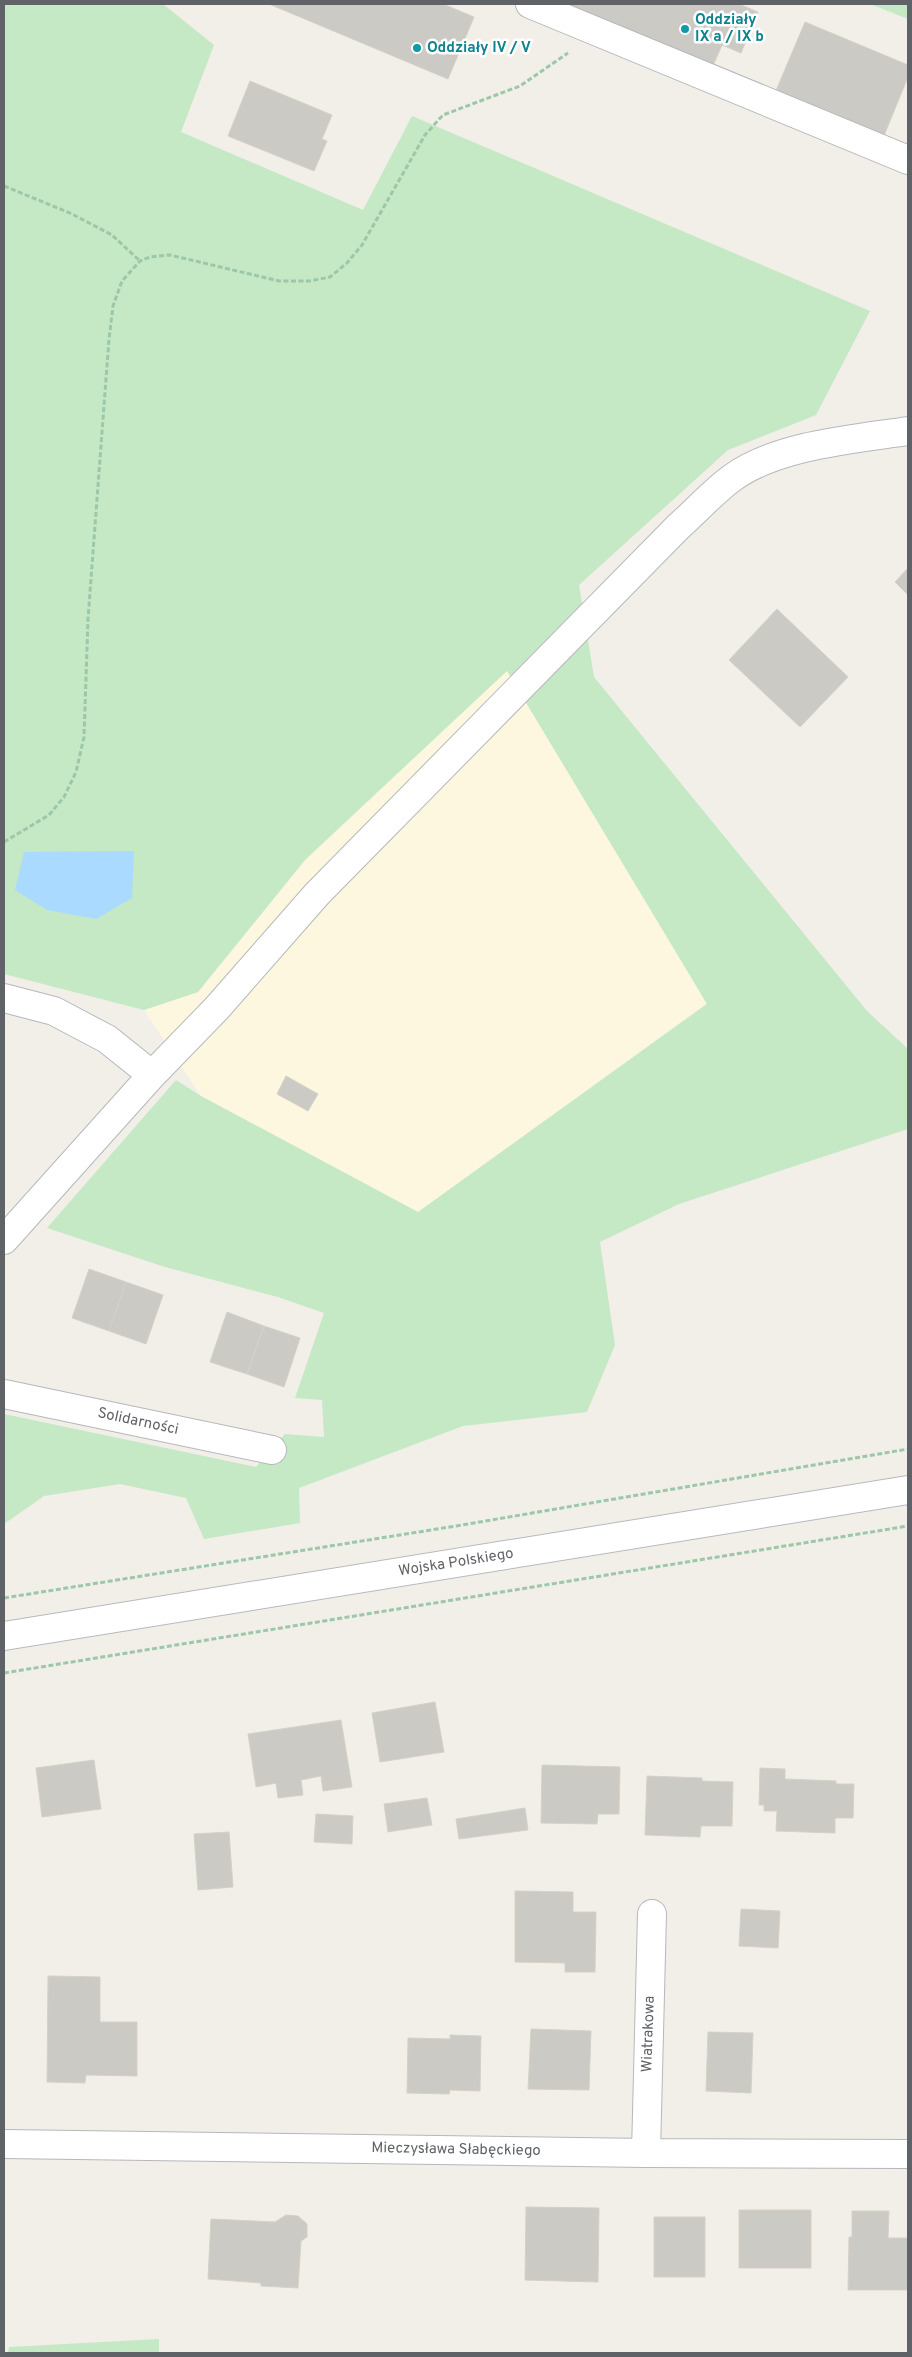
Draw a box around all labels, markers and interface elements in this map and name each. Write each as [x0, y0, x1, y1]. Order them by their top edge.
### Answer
place label: Oddziały IX a / IX b [695, 11, 764, 47]
marker: Oddziały IX a / IX b [679, 23, 691, 35]
place label: Oddziały IV / V [427, 39, 531, 58]
marker: Oddziały IV / V [411, 42, 423, 54]
street label: Solidarności [96, 1404, 180, 1440]
street label: Wojska Polskiego [397, 1545, 515, 1581]
street label: Wiatrakowa [638, 1995, 660, 2073]
street label: Mieczysława Słabęckiego [371, 2139, 541, 2161]

